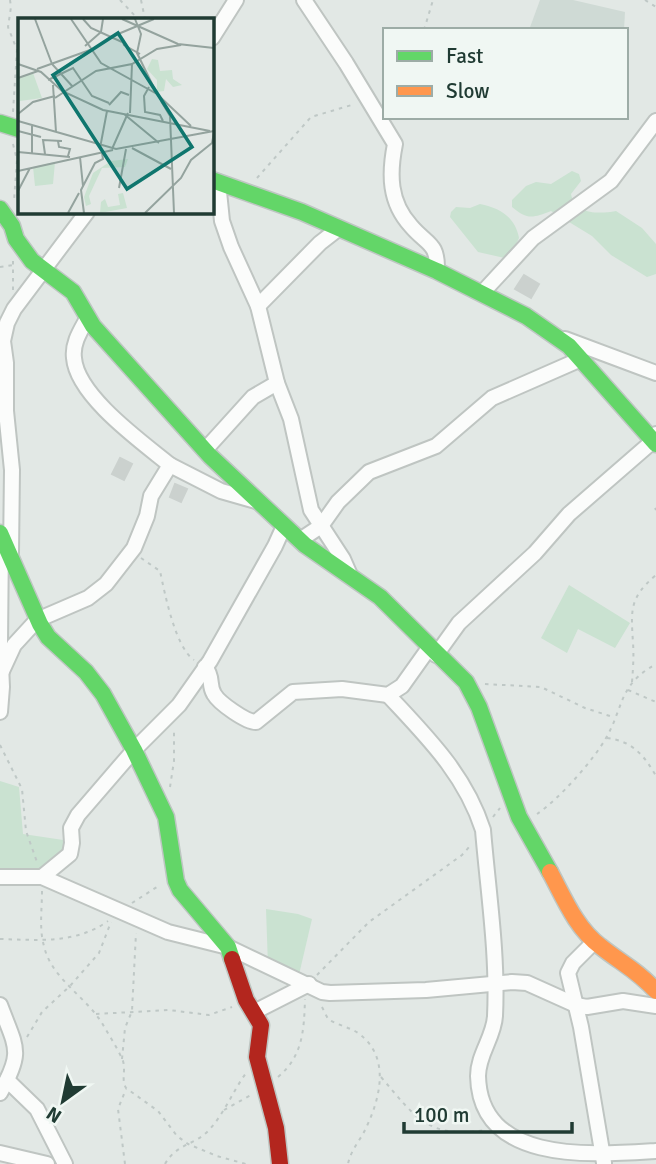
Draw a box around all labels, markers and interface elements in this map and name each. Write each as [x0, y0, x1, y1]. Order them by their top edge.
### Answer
inset map [18, 18, 214, 214]
legend [383, 28, 628, 119]
text: Fast [446, 43, 483, 69]
text: Slow [446, 78, 490, 104]
north arrow [28, 1066, 98, 1136]
scale bar [404, 1090, 572, 1134]
text: N [42, 1101, 66, 1128]
text: 100 m [414, 1102, 469, 1128]

